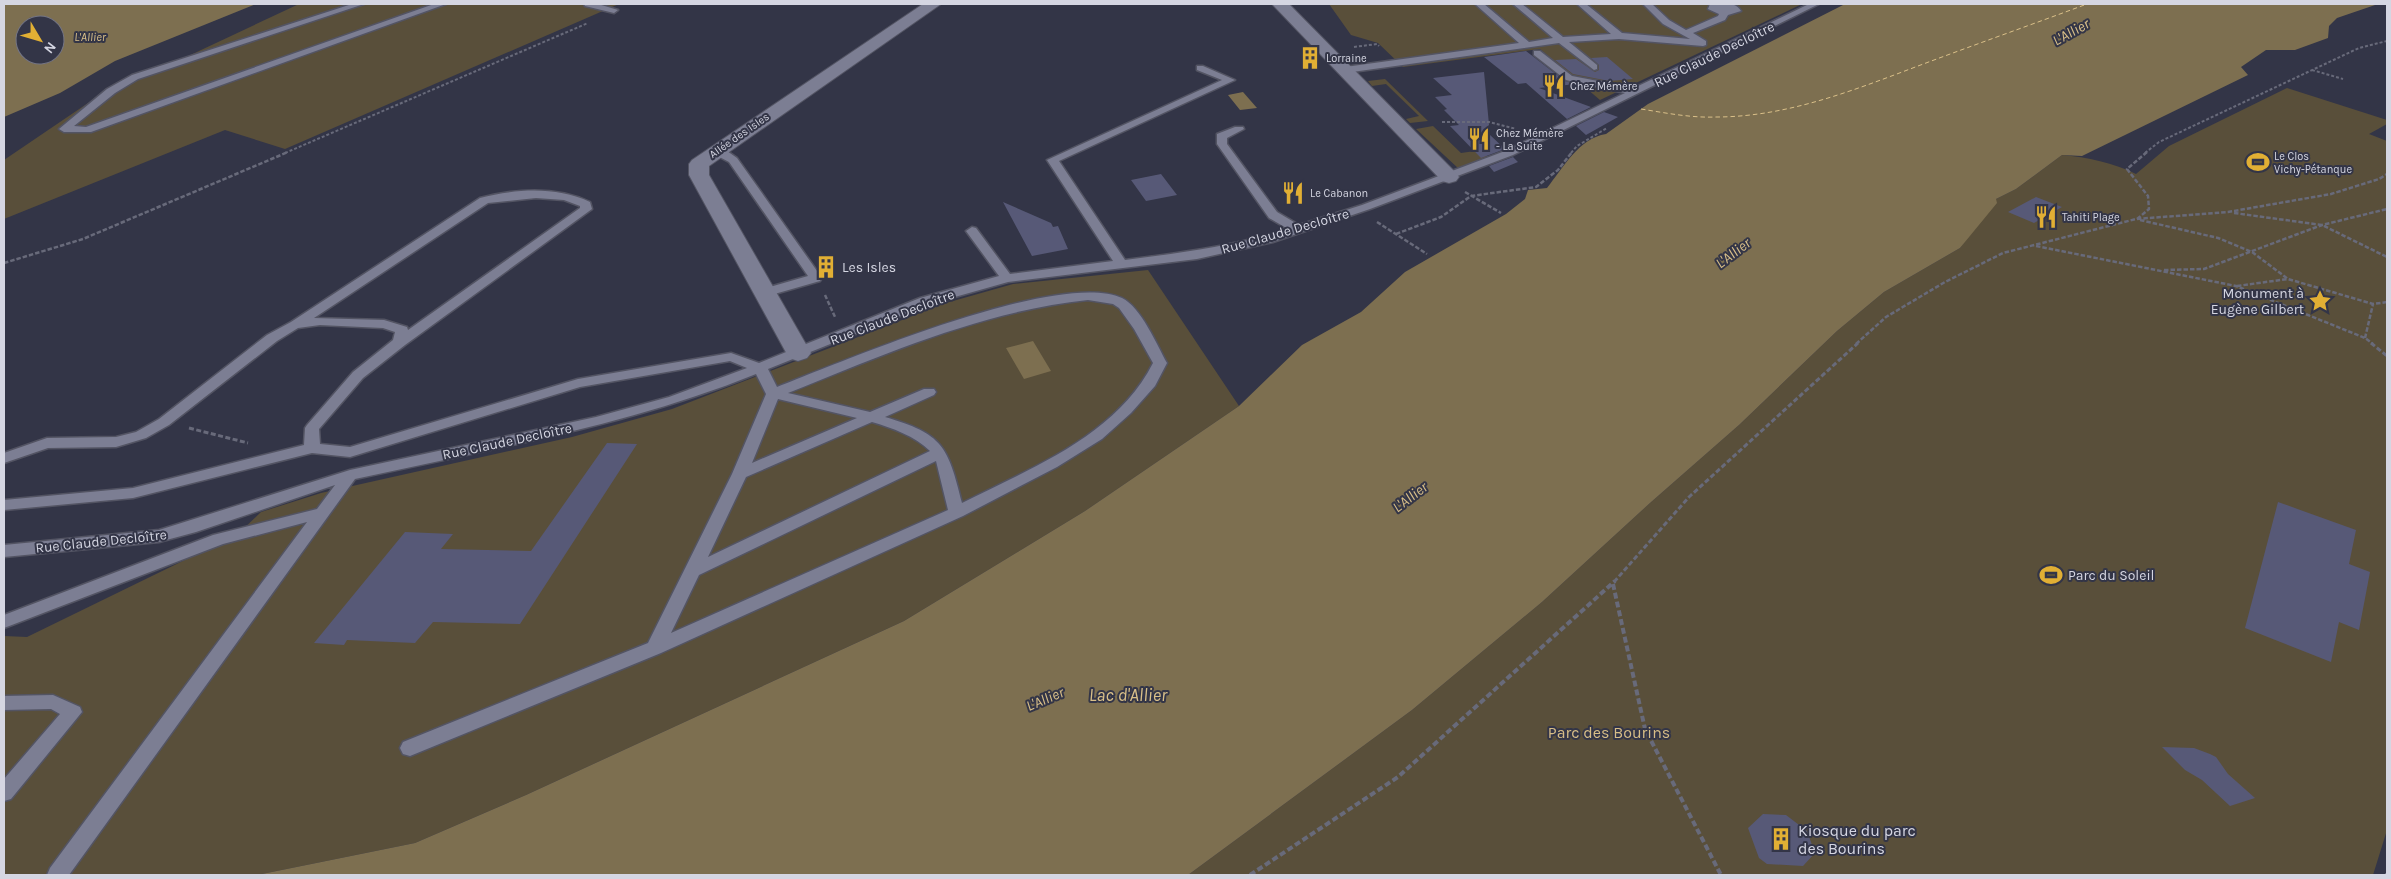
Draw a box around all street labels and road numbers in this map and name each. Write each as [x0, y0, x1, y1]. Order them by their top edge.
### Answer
street label: Rue Claude Decloître [1651, 18, 1777, 91]
street label: Allée des Isles [707, 110, 772, 161]
street label: Rue Claude Decloître [1219, 205, 1351, 258]
street label: Rue Claude Decloître [828, 286, 957, 349]
street label: Rue Claude Decloître [441, 419, 573, 464]
street label: Rue Claude Decloître [35, 526, 168, 557]

